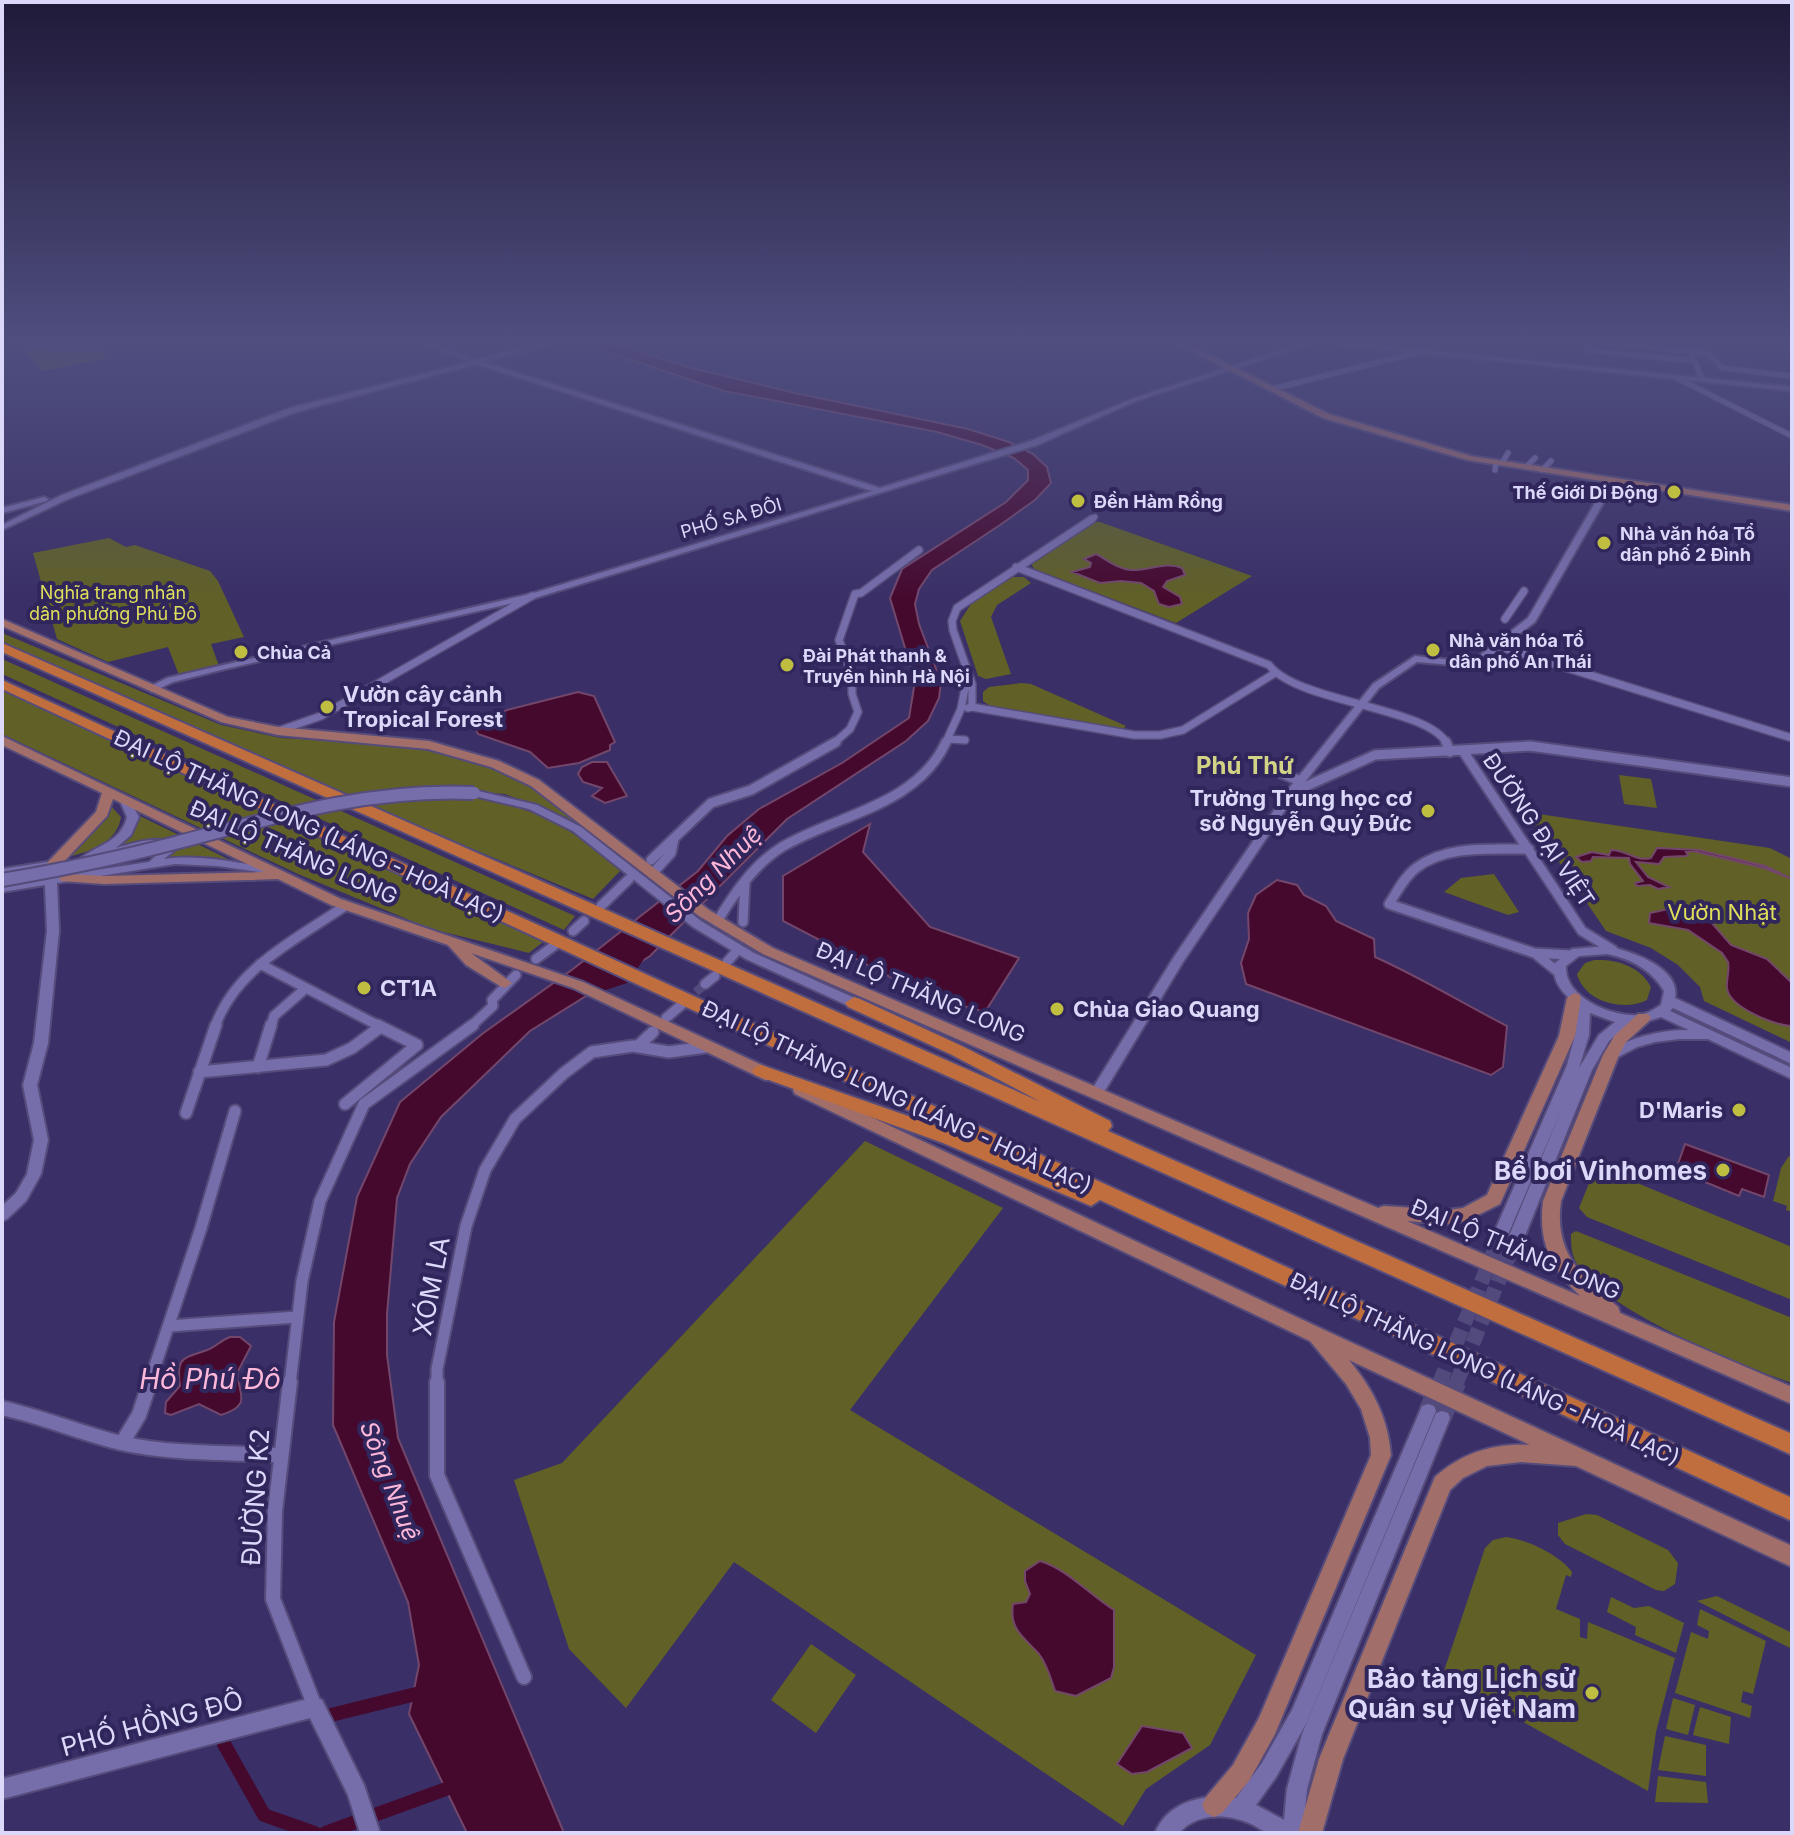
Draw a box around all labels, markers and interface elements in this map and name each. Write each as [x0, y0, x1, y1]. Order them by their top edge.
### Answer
place label: Thế Giới Di Động [1512, 482, 1658, 503]
marker: Thế Giới Di Động [1665, 483, 1683, 501]
street label: PHỐ SA ĐÔI [677, 490, 784, 542]
place label: Đền Hàm Rồng [1094, 491, 1223, 512]
marker: Đền Hàm Rồng [1069, 492, 1087, 510]
place label: Nhà văn hóa Tổ dân phố 2 Đình [1620, 523, 1755, 565]
marker: Nhà văn hóa Tổ dân phố 2 Đình [1595, 534, 1613, 552]
park label: Nghĩa trang nhân dân phường Phú Đô [29, 582, 197, 624]
place label: Nhà văn hóa Tổ dân phố An Thái [1449, 630, 1592, 672]
marker: Nhà văn hóa Tổ dân phố An Thái [1424, 641, 1442, 659]
place label: Chùa Cả [257, 642, 331, 663]
marker: Chùa Cả [232, 643, 250, 661]
place label: Đài Phát thanh & Truyền hình Hà Nội [803, 645, 970, 687]
marker: Đài Phát thanh & Truyền hình Hà Nội [778, 656, 796, 674]
place label: Vườn cây cảnh Tropical Forest [343, 681, 503, 732]
marker: Vườn cây cảnh Tropical Forest [318, 698, 336, 716]
street label: ĐẠI LỘ THĂNG LONG (LÁNG - HOÀ LẠC) [110, 724, 508, 928]
street label: ĐƯỜNG ĐẠI VIỆT [1478, 748, 1600, 912]
district label: Phú Thứ [1196, 751, 1294, 780]
place label: Trường Trung học cơ sở Nguyễn Quý Đức [1189, 785, 1413, 836]
street label: ĐẠI LỘ THĂNG LONG [186, 794, 402, 910]
marker: Trường Trung học cơ sở Nguyễn Quý Đức [1419, 802, 1437, 820]
water label: Sông Nhuệ [658, 819, 768, 929]
park label: Vườn Nhật [1667, 899, 1777, 925]
street label: ĐẠI LỘ THĂNG LONG [813, 936, 1029, 1048]
place label: CT1A [380, 975, 437, 1001]
marker: CT1A [355, 979, 373, 997]
street label: ĐẠI LỘ THĂNG LONG (LÁNG - HOÀ LẠC) [698, 995, 1096, 1199]
place label: Chùa Giao Quang [1073, 996, 1260, 1022]
marker: Chùa Giao Quang [1048, 1000, 1066, 1018]
place label: D'Maris [1639, 1097, 1723, 1123]
marker: D'Maris [1730, 1101, 1748, 1119]
place label: Bể bơi Vinhomes [1494, 1155, 1707, 1186]
marker: Bể bơi Vinhomes [1714, 1161, 1732, 1179]
street label: ĐẠI LỘ THĂNG LONG [1408, 1193, 1624, 1305]
street label: XÓM LA [406, 1234, 456, 1338]
street label: ĐẠI LỘ THĂNG LONG (LÁNG - HOÀ LẠC) [1286, 1267, 1684, 1471]
water label: Hồ Phú Đô [139, 1362, 281, 1396]
water label: Sông Nhuệ [354, 1417, 426, 1545]
street label: ĐƯỜNG K2 [235, 1427, 275, 1567]
place label: Bảo tàng Lịch sử Quân sự Việt Nam [1348, 1663, 1576, 1724]
street label: PHỐ HỒNG ĐÔ [57, 1680, 246, 1762]
marker: Bảo tàng Lịch sử Quân sự Việt Nam [1583, 1684, 1601, 1702]

